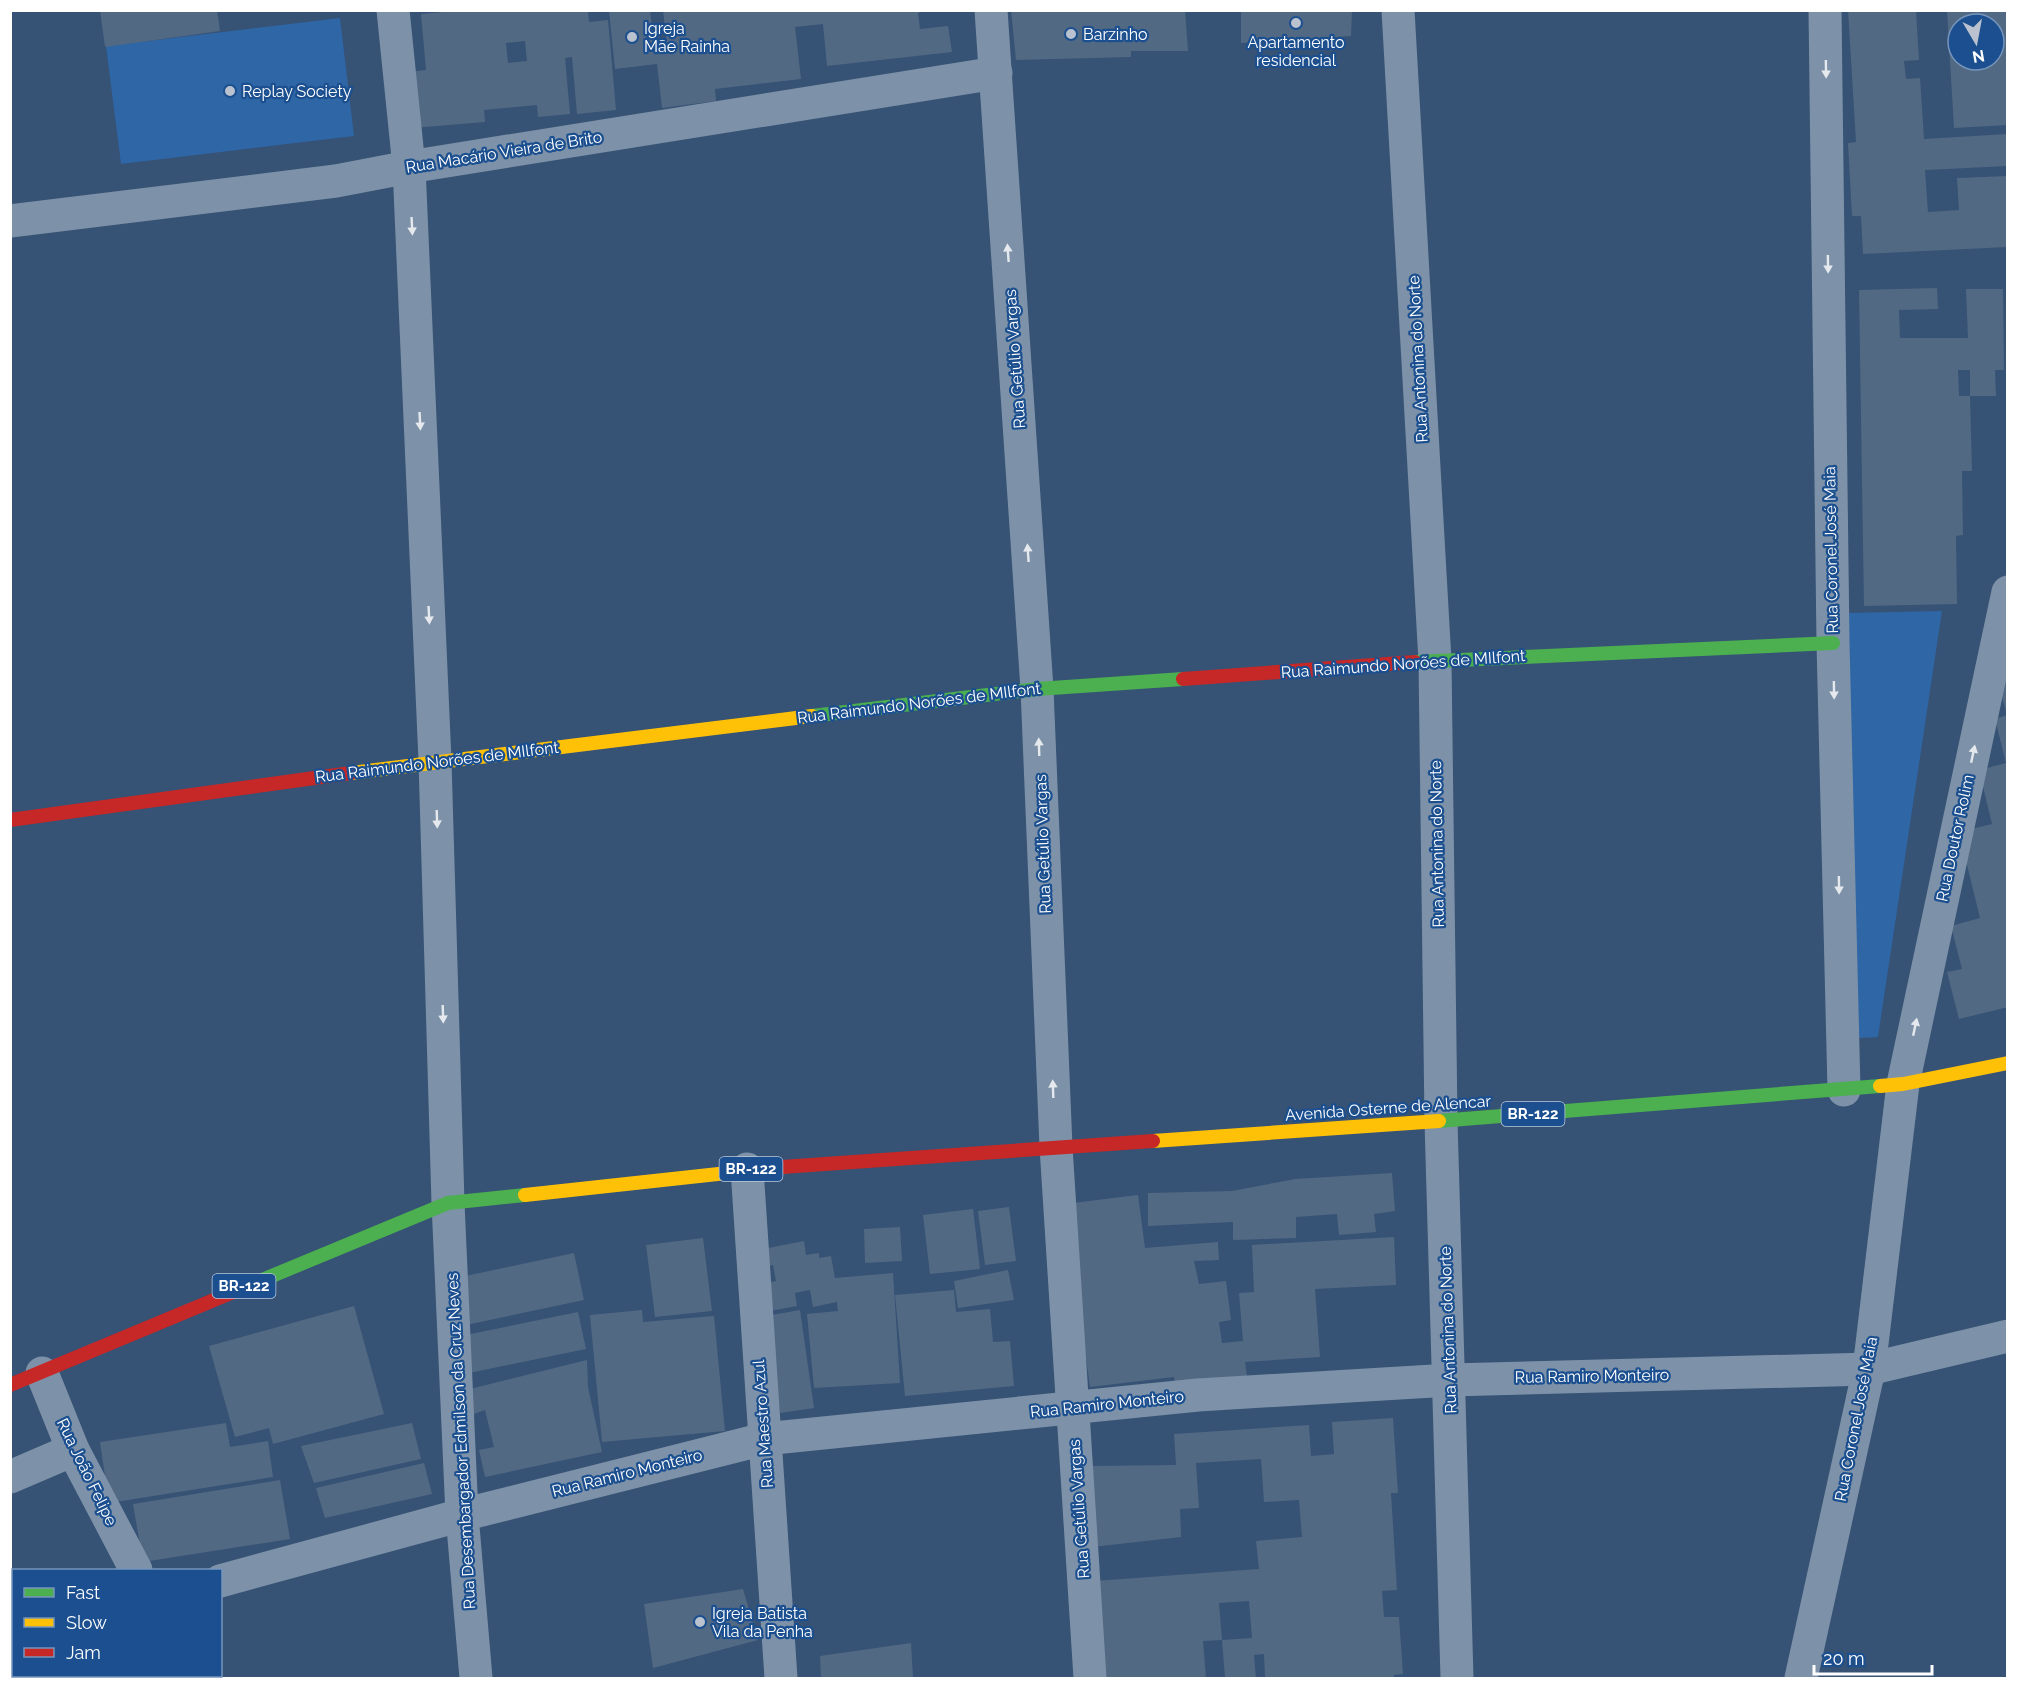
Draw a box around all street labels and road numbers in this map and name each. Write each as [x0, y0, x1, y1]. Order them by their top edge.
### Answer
street label: Rua Macário Vieira de Brito [404, 127, 604, 177]
street label: Rua Antonina do Norte [1404, 275, 1432, 443]
street label: Rua Getúlio Vargas [1001, 288, 1029, 429]
street label: Rua Coronel José Maia [1820, 466, 1842, 634]
street label: Rua Raimundo Norões de MIlfont [1280, 646, 1526, 682]
street label: Rua Raimundo Norões de MIlfont [796, 679, 1042, 727]
street label: Rua Raimundo Norões de MIlfont [314, 738, 560, 786]
street label: Rua Antonina do Norte [1426, 760, 1448, 928]
street label: Rua Doutor Rolim [1932, 773, 1978, 903]
street label: Rua Getúlio Vargas [1031, 774, 1055, 914]
street label: Avenida Osterne de Alencar [1284, 1091, 1492, 1125]
road number: BR-122 [1502, 1102, 1564, 1126]
road number: BR-122 [720, 1157, 783, 1181]
street label: Rua Antonina do Norte [1436, 1246, 1460, 1414]
street label: Rua Desembargador Edmilson da Cruz Neves [443, 1272, 479, 1610]
road number: BR-122 [212, 1274, 276, 1298]
street label: Rua Coronel José Maia [1831, 1335, 1881, 1503]
street label: Rua Maestro Azul [749, 1358, 777, 1489]
street label: Rua Ramiro Monteiro [1515, 1365, 1669, 1387]
street label: Rua Ramiro Monteiro [1029, 1386, 1185, 1422]
street label: Rua João Felipe [53, 1415, 121, 1529]
street label: Rua Getúlio Vargas [1065, 1438, 1093, 1579]
street label: Rua Ramiro Monteiro [550, 1445, 704, 1501]

